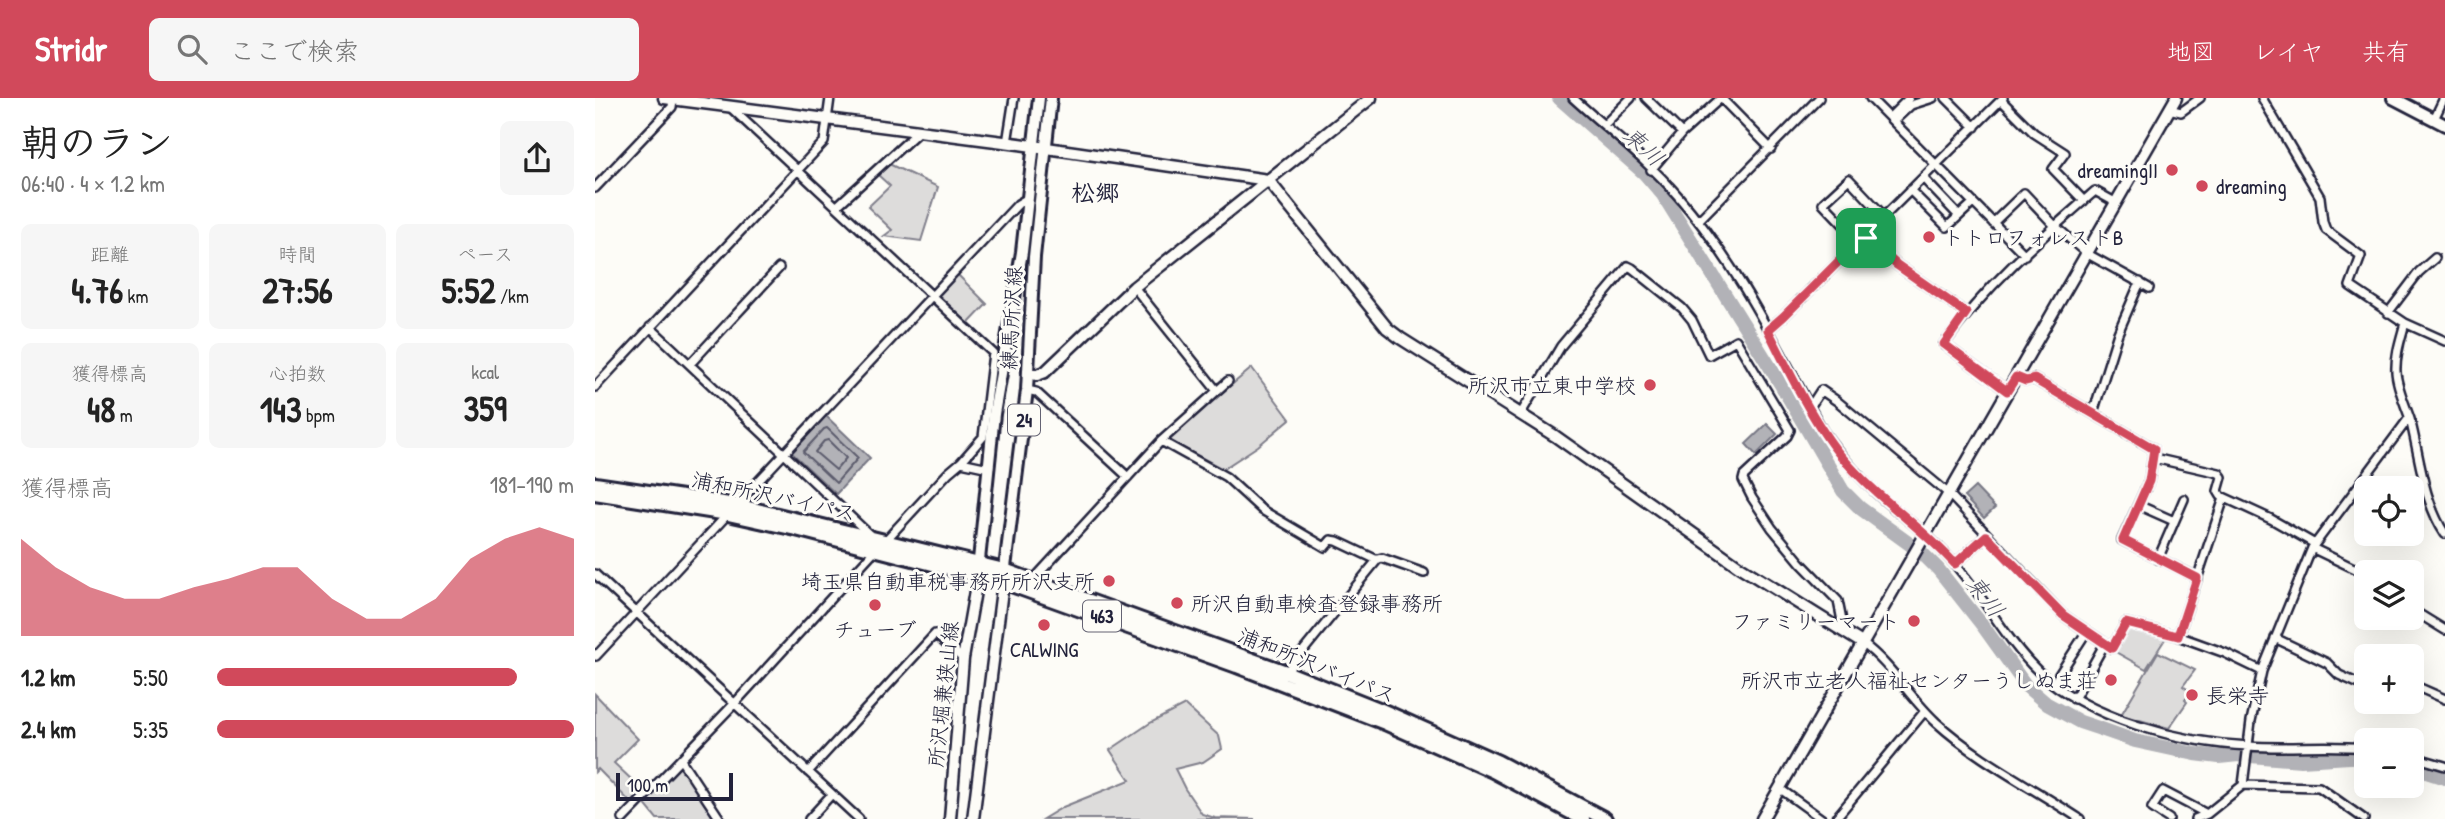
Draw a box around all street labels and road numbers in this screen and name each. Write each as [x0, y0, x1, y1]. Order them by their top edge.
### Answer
street label: 練馬所沢線 [994, 265, 1028, 371]
road number: 24 [1008, 404, 1040, 436]
street label: 浦和所沢バイパス [689, 464, 859, 528]
road number: 463 [1083, 601, 1121, 632]
street label: 所沢堀兼狭山線 [921, 619, 965, 769]
street label: 浦和所沢バイパス [1234, 620, 1400, 710]

